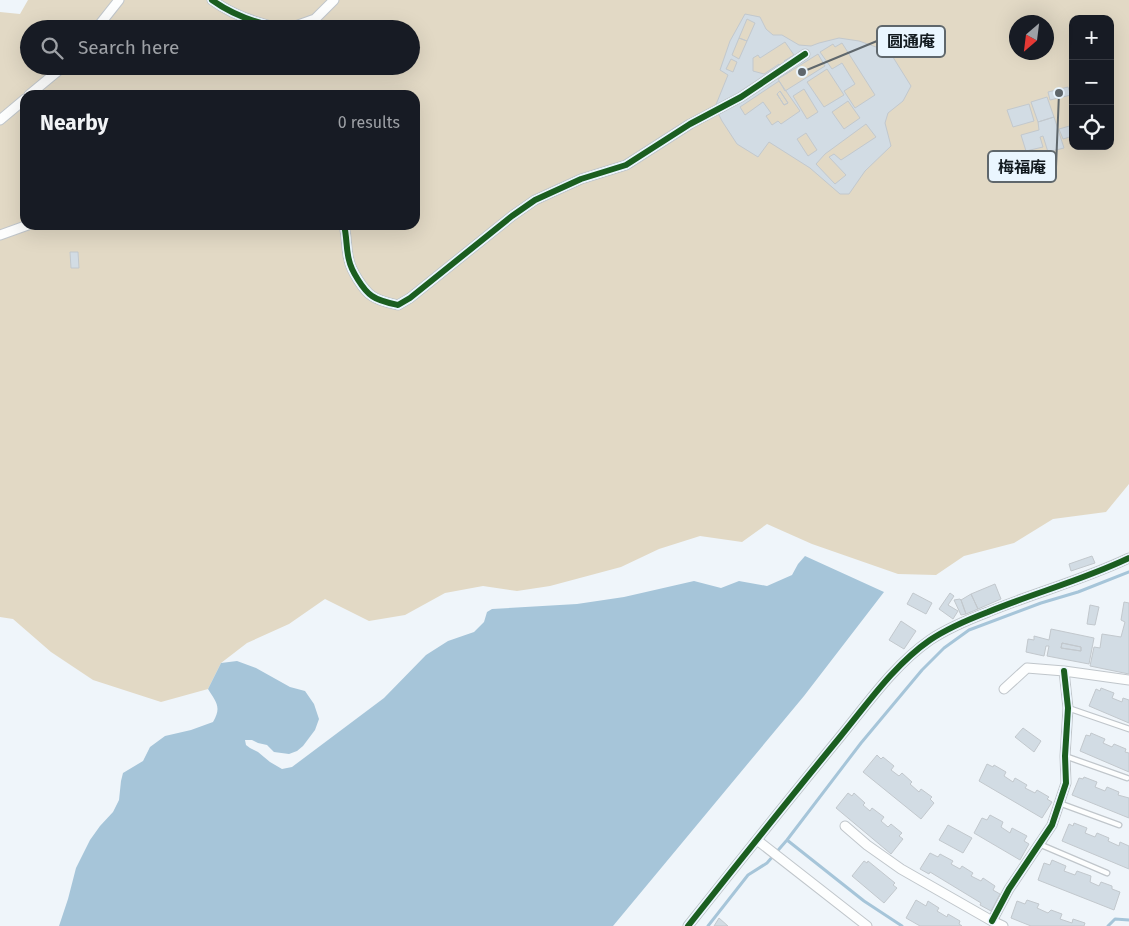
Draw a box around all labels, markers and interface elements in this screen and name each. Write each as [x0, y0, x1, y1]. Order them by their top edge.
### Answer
north arrow [1009, 15, 1054, 60]
map controls [1069, 15, 1114, 150]
button: + [1069, 15, 1114, 60]
search box [20, 20, 420, 75]
callout: 圆通庵 [877, 26, 945, 57]
text: 圆通庵 [887, 32, 935, 51]
icon: search [38, 34, 66, 62]
text: Search here [78, 36, 179, 59]
button: − [1069, 60, 1114, 105]
button: locate [1069, 105, 1114, 150]
text: Nearby [40, 110, 108, 136]
text: 0 results [338, 113, 400, 132]
callout: 梅福庵 [988, 151, 1056, 182]
text: 梅福庵 [998, 158, 1046, 177]

